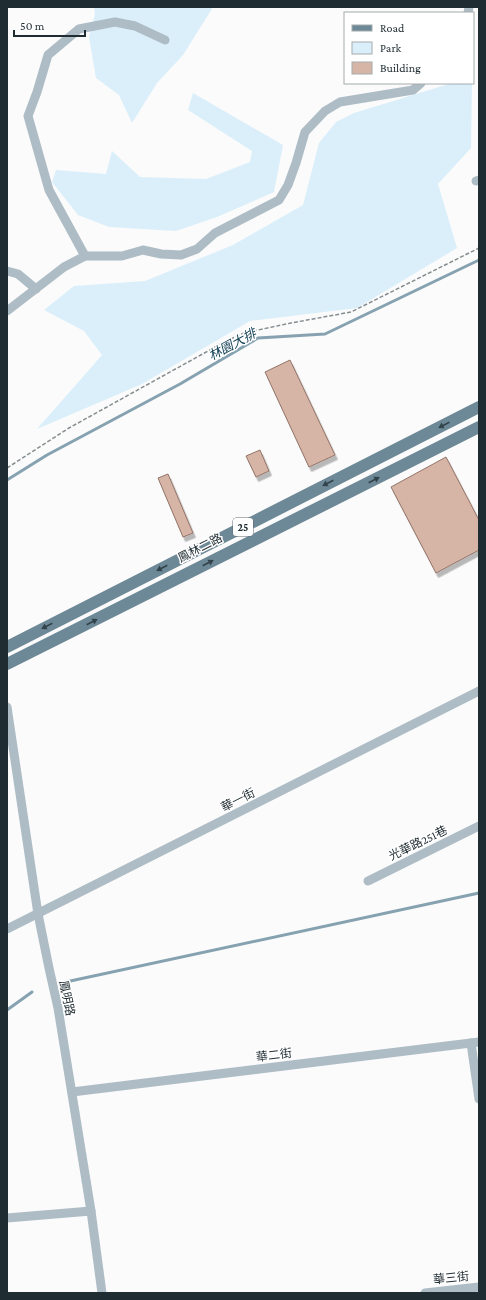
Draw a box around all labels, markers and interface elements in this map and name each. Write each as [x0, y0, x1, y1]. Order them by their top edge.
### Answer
scale bar [14, 12, 85, 38]
legend [344, 12, 474, 84]
text: 50 m [20, 19, 45, 33]
text: Road [380, 21, 405, 35]
text: Park [380, 41, 402, 55]
text: Building [380, 61, 421, 75]
water label: 林園大排 [206, 325, 260, 363]
one-way arrow [438, 421, 450, 428]
one-way arrow [369, 477, 380, 483]
one-way arrow [323, 480, 334, 487]
road number: 25 [233, 518, 253, 536]
street label: 鳳林二路 [175, 531, 225, 565]
one-way arrow [202, 560, 214, 566]
one-way arrow [157, 564, 168, 571]
one-way arrow [86, 618, 98, 625]
one-way arrow [41, 623, 52, 630]
street label: 華一街 [219, 786, 257, 814]
street label: 光華路251巷 [386, 823, 450, 863]
street label: 鳳明路 [56, 979, 78, 1017]
street label: 華二街 [255, 1046, 293, 1064]
street label: 華三街 [432, 1269, 470, 1287]

